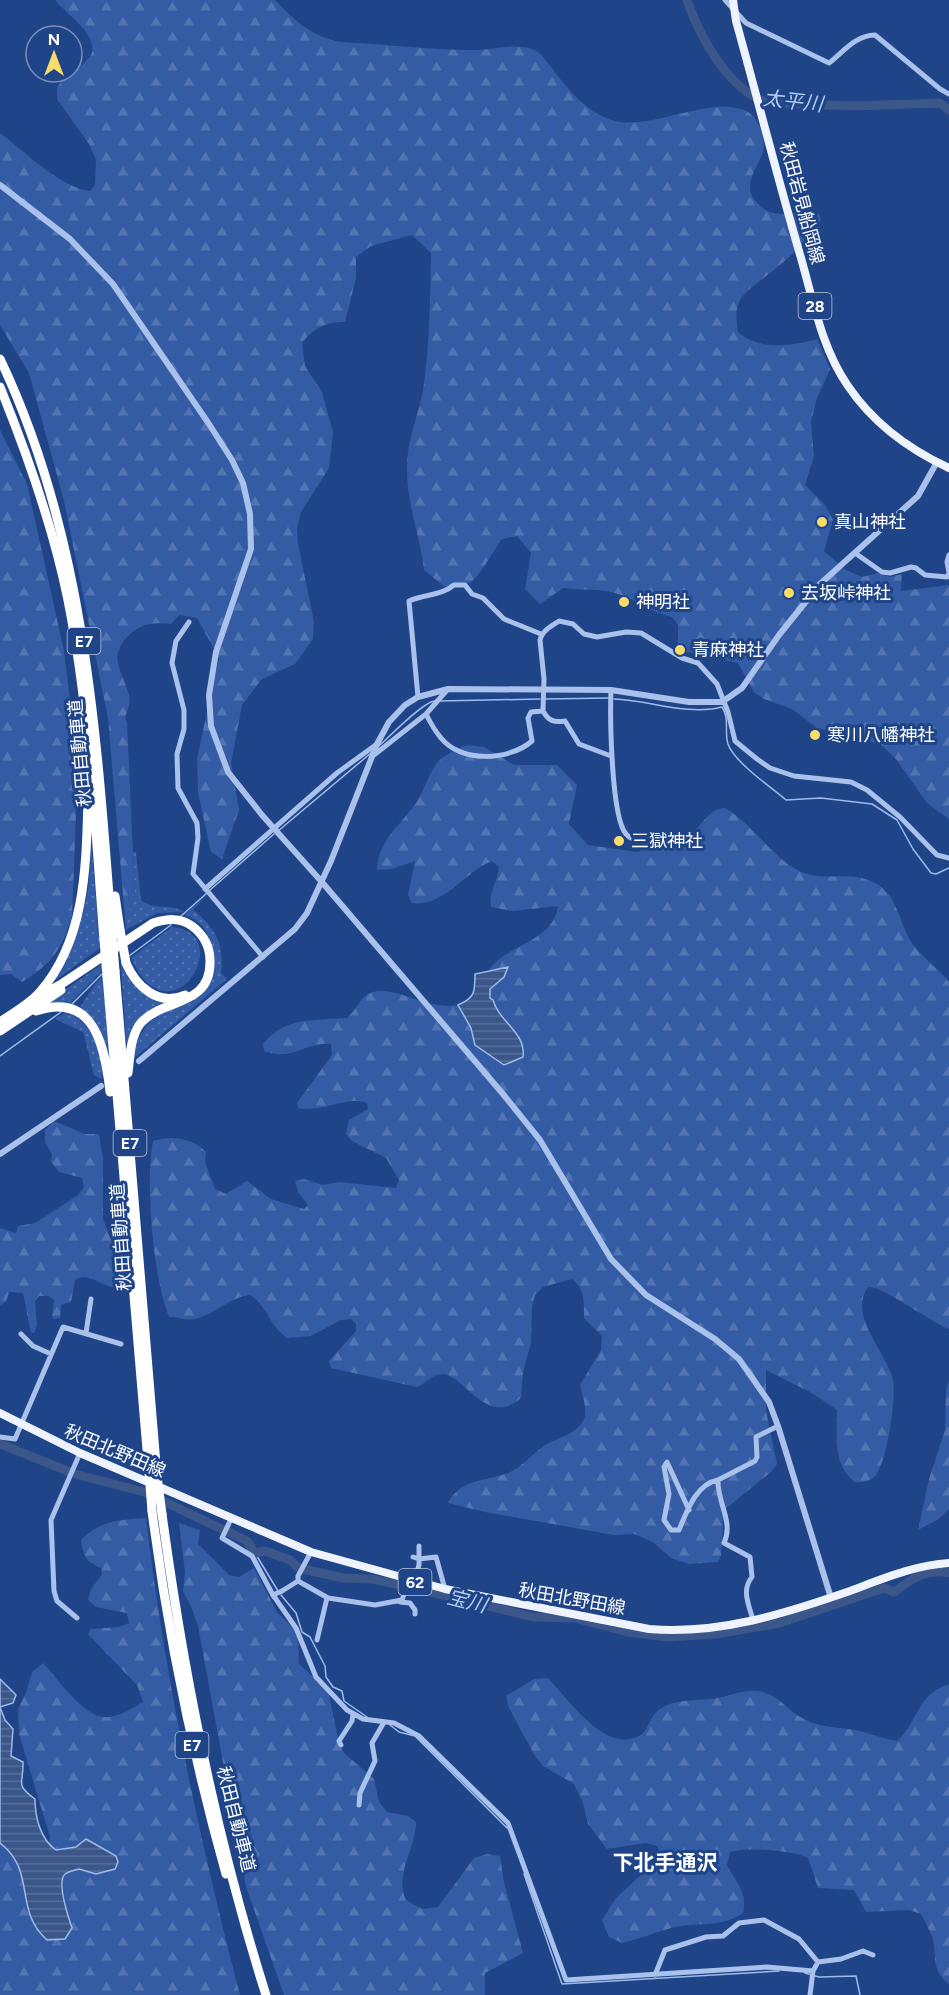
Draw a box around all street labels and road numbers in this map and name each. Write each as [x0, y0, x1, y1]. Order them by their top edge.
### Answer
street label: 秋田岩見船岡線 [775, 139, 829, 267]
road number: 28 [798, 293, 832, 319]
road number: E7 [68, 628, 100, 654]
street label: 秋田自動車道 [64, 698, 96, 808]
road number: E7 [114, 1130, 146, 1156]
street label: 秋田自動車道 [106, 1182, 136, 1292]
street label: 秋田北野田線 [61, 1420, 169, 1482]
road number: 62 [398, 1569, 432, 1595]
street label: 秋田北野田線 [517, 1579, 627, 1619]
road number: E7 [176, 1732, 208, 1758]
street label: 秋田自動車道 [212, 1764, 260, 1874]

